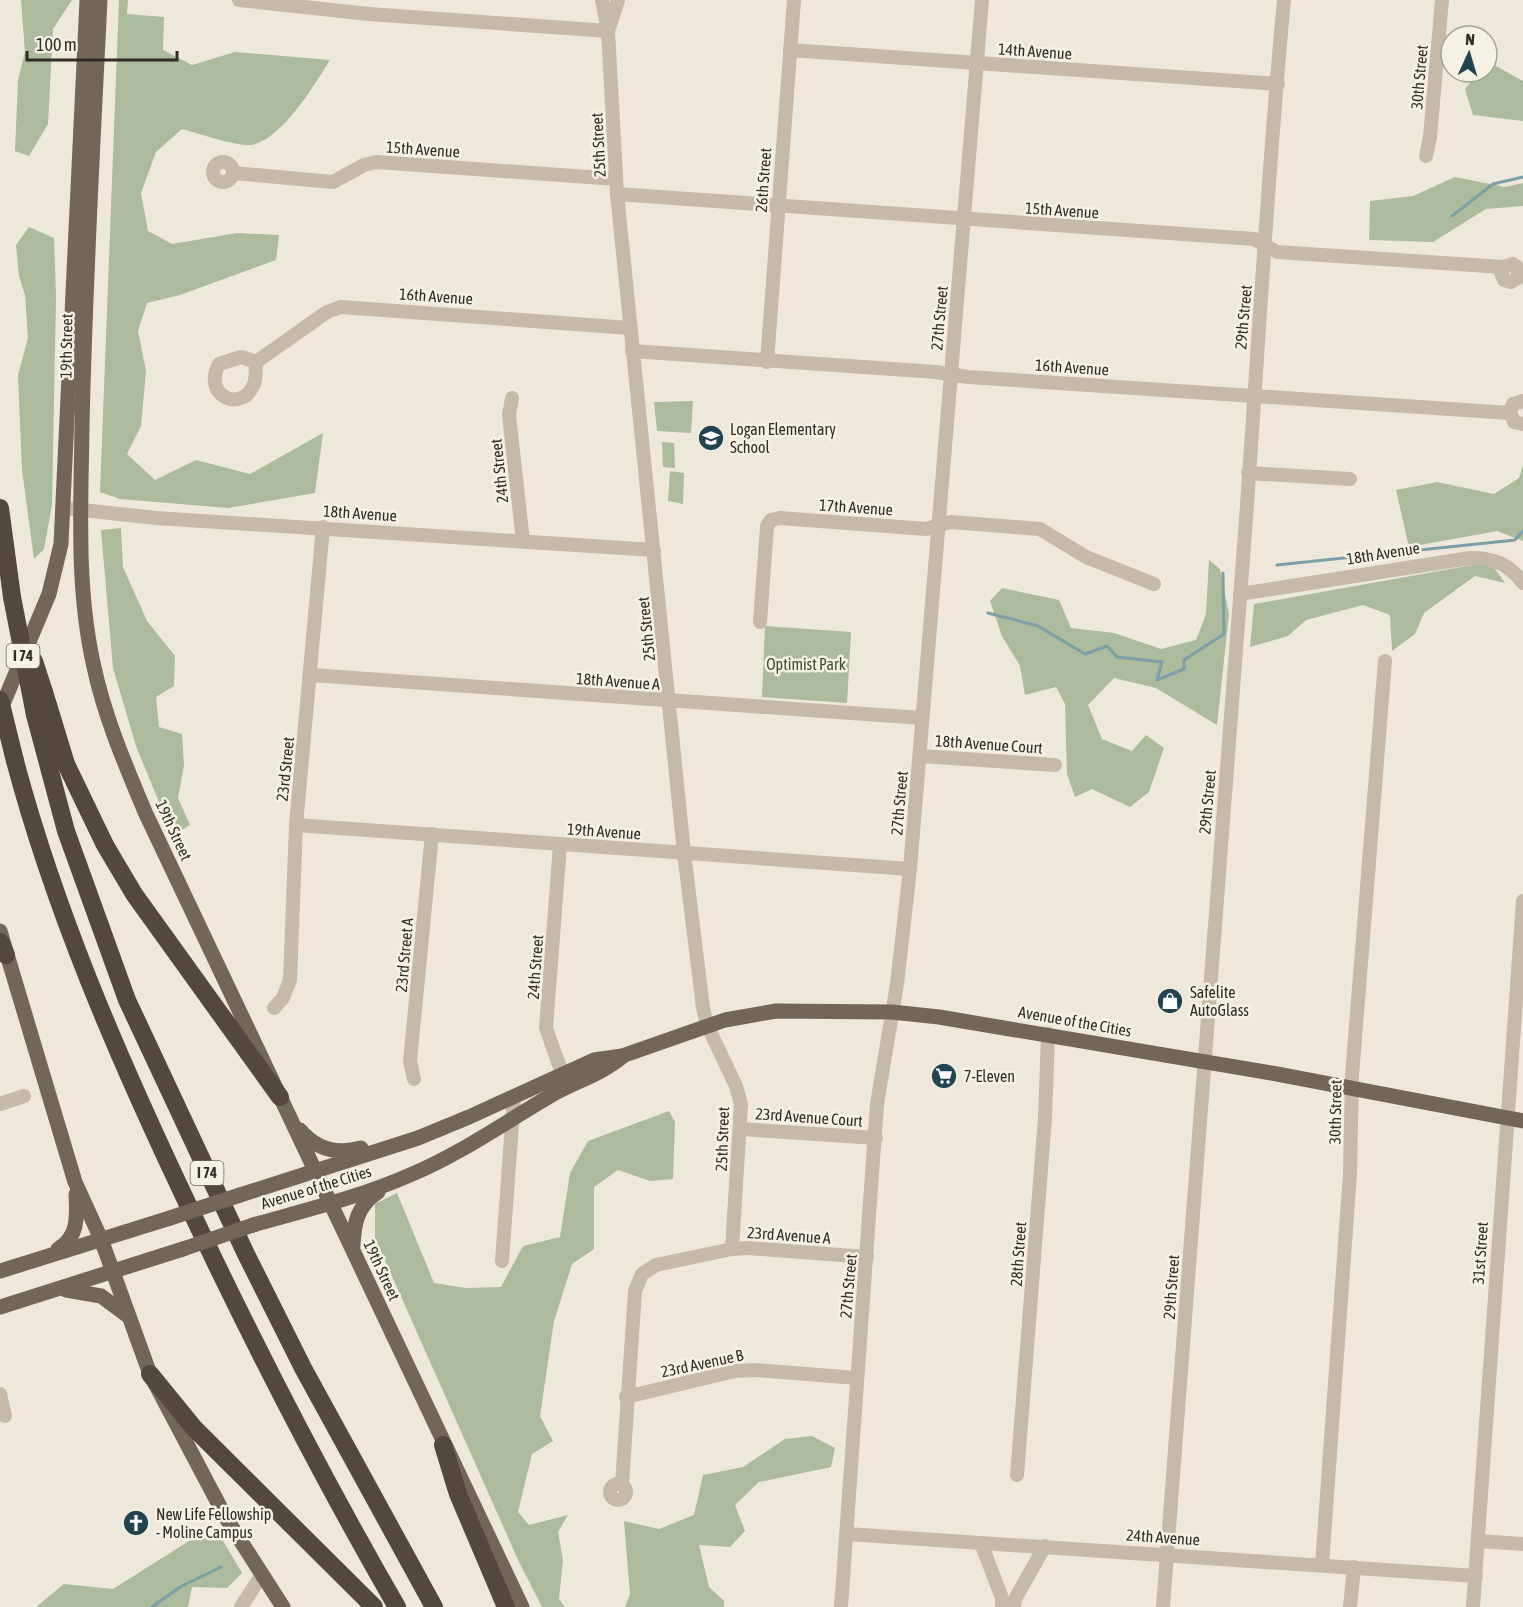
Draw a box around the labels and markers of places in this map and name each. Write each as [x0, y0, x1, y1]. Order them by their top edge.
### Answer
place label: Logan Elementary School [730, 420, 836, 456]
school or university icon: Logan Elementary School [696, 423, 726, 453]
place label: Safelite AutoGlass [1190, 983, 1249, 1019]
shop icon: Safelite AutoGlass [1155, 986, 1185, 1016]
supermarket icon: 7-Eleven [929, 1061, 959, 1091]
place label: 7-Eleven [964, 1067, 1015, 1085]
place label: New Life Fellowship - Moline Campus [156, 1505, 271, 1542]
church icon: New Life Fellowship - Moline Campus [121, 1508, 151, 1538]

